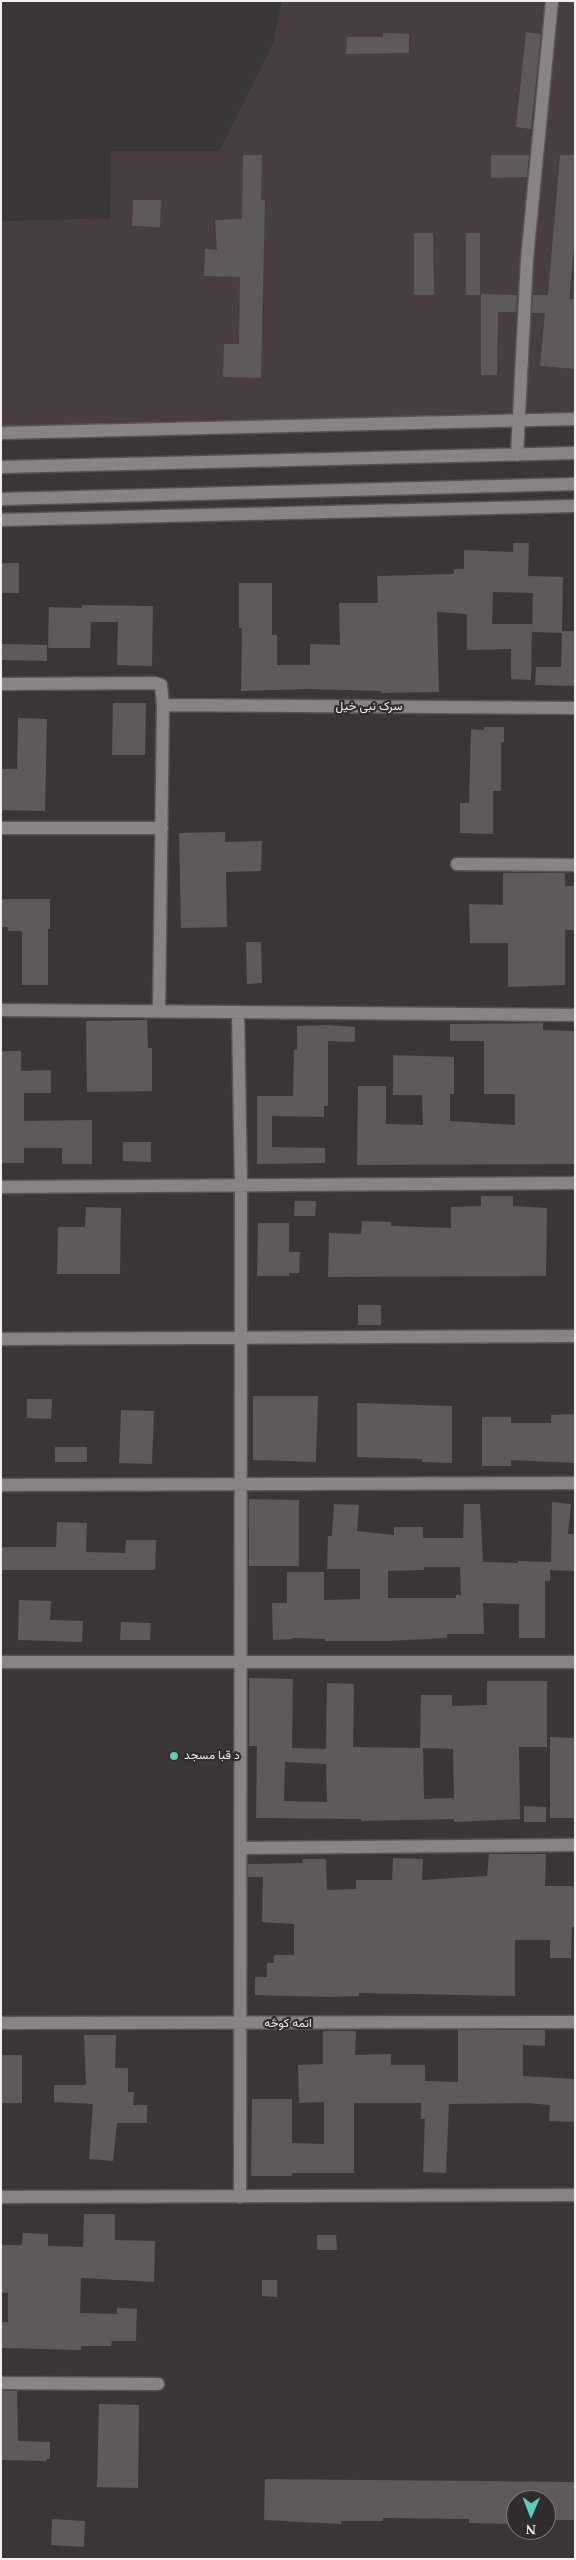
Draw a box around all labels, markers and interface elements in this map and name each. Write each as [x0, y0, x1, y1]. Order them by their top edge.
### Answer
street label: سرک نبی خیل [336, 700, 402, 714]
place label: د قبا مسجد [184, 1749, 240, 1763]
marker: د قبا مسجد [168, 1750, 180, 1762]
street label: اتمه کوڅه [264, 2017, 312, 2031]
north arrow [506, 2490, 556, 2540]
text: N [526, 2522, 536, 2537]

